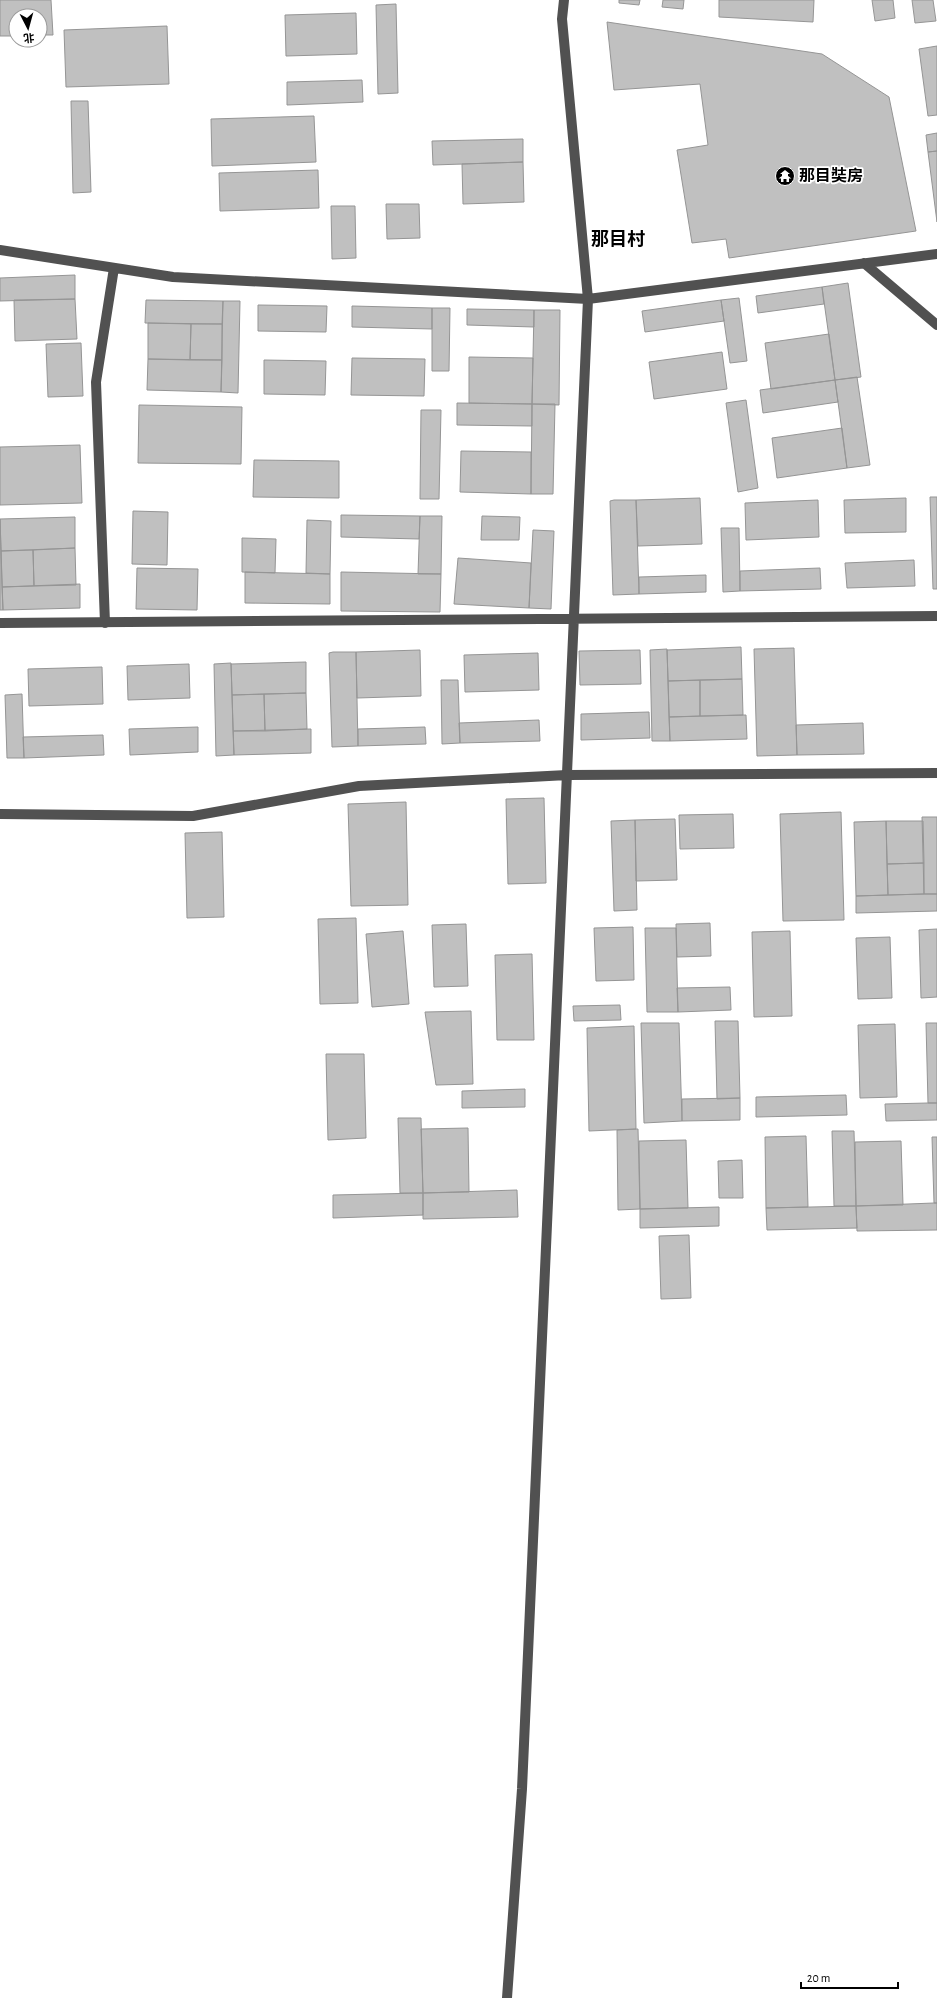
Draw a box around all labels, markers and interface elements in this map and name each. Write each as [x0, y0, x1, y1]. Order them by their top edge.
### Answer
north arrow [8, 8, 48, 48]
text: 北 [23, 31, 35, 43]
temple icon: 那目奘房 [774, 165, 796, 187]
place label: 那目奘房 [799, 167, 863, 184]
district label: 那目村 [591, 229, 645, 249]
scale bar [801, 1964, 898, 1990]
text: 20 m [807, 1972, 830, 1984]

